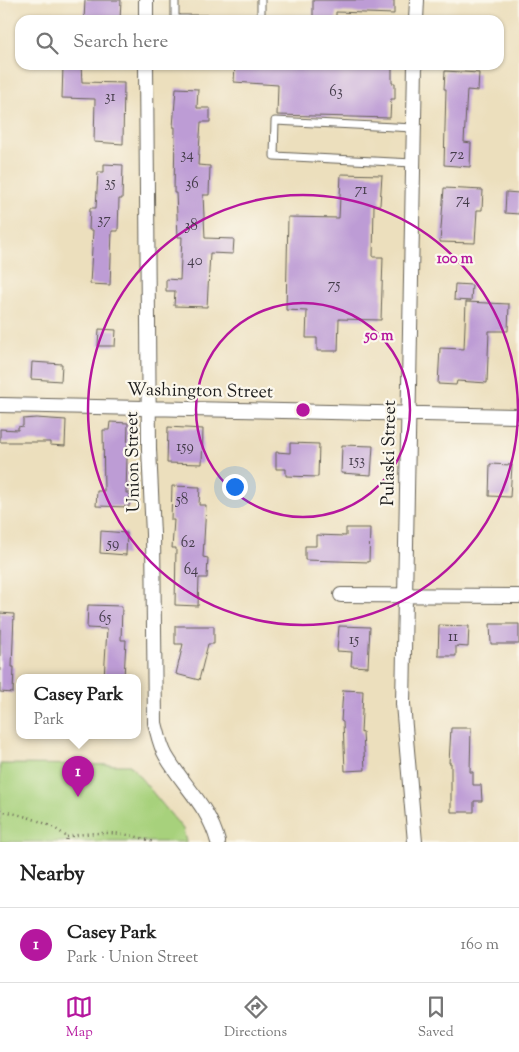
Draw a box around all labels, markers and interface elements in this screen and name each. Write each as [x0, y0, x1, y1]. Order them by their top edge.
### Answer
search box [15, 15, 504, 70]
icon: search [33, 29, 61, 57]
text: Search here [73, 29, 168, 56]
house number: 63 [329, 82, 343, 103]
house number: 31 [104, 87, 116, 108]
house number: 34 [180, 145, 194, 166]
house number: 72 [450, 145, 464, 166]
house number: 35 [104, 173, 116, 194]
house number: 36 [185, 174, 199, 195]
house number: 71 [355, 180, 367, 201]
house number: 74 [456, 190, 470, 211]
house number: 37 [97, 210, 111, 231]
house number: 38 [184, 216, 198, 237]
text: 100 m [437, 249, 474, 270]
house number: 40 [187, 251, 203, 272]
house number: 75 [328, 275, 340, 296]
text: 50 m [364, 326, 394, 347]
street label: Washington Street [127, 378, 273, 406]
street label: Pulaski Street [376, 400, 404, 506]
centre of rings [294, 401, 312, 419]
street label: Union Street [120, 411, 148, 513]
house number: 159 [176, 437, 194, 458]
house number: 153 [349, 451, 365, 472]
your location [222, 474, 248, 500]
house number: 58 [175, 490, 188, 511]
house number: 62 [181, 533, 195, 554]
house number: 59 [106, 534, 119, 555]
house number: 64 [184, 560, 199, 581]
house number: 65 [99, 608, 111, 629]
house number: 11 [448, 627, 458, 648]
house number: 15 [349, 630, 359, 651]
popup [16, 674, 141, 739]
text: Casey Park [34, 682, 123, 709]
text: Park [34, 709, 64, 732]
pin: 1 [62, 756, 94, 797]
text: Nearby [20, 860, 85, 890]
text: Casey Park [67, 920, 157, 947]
text: 1 [33, 934, 39, 957]
text: 160 m [461, 934, 499, 957]
text: Park · Union Street [67, 947, 198, 970]
tab: Map [65, 993, 93, 1043]
tab: Directions [224, 993, 287, 1043]
tab: Saved [418, 993, 454, 1043]

